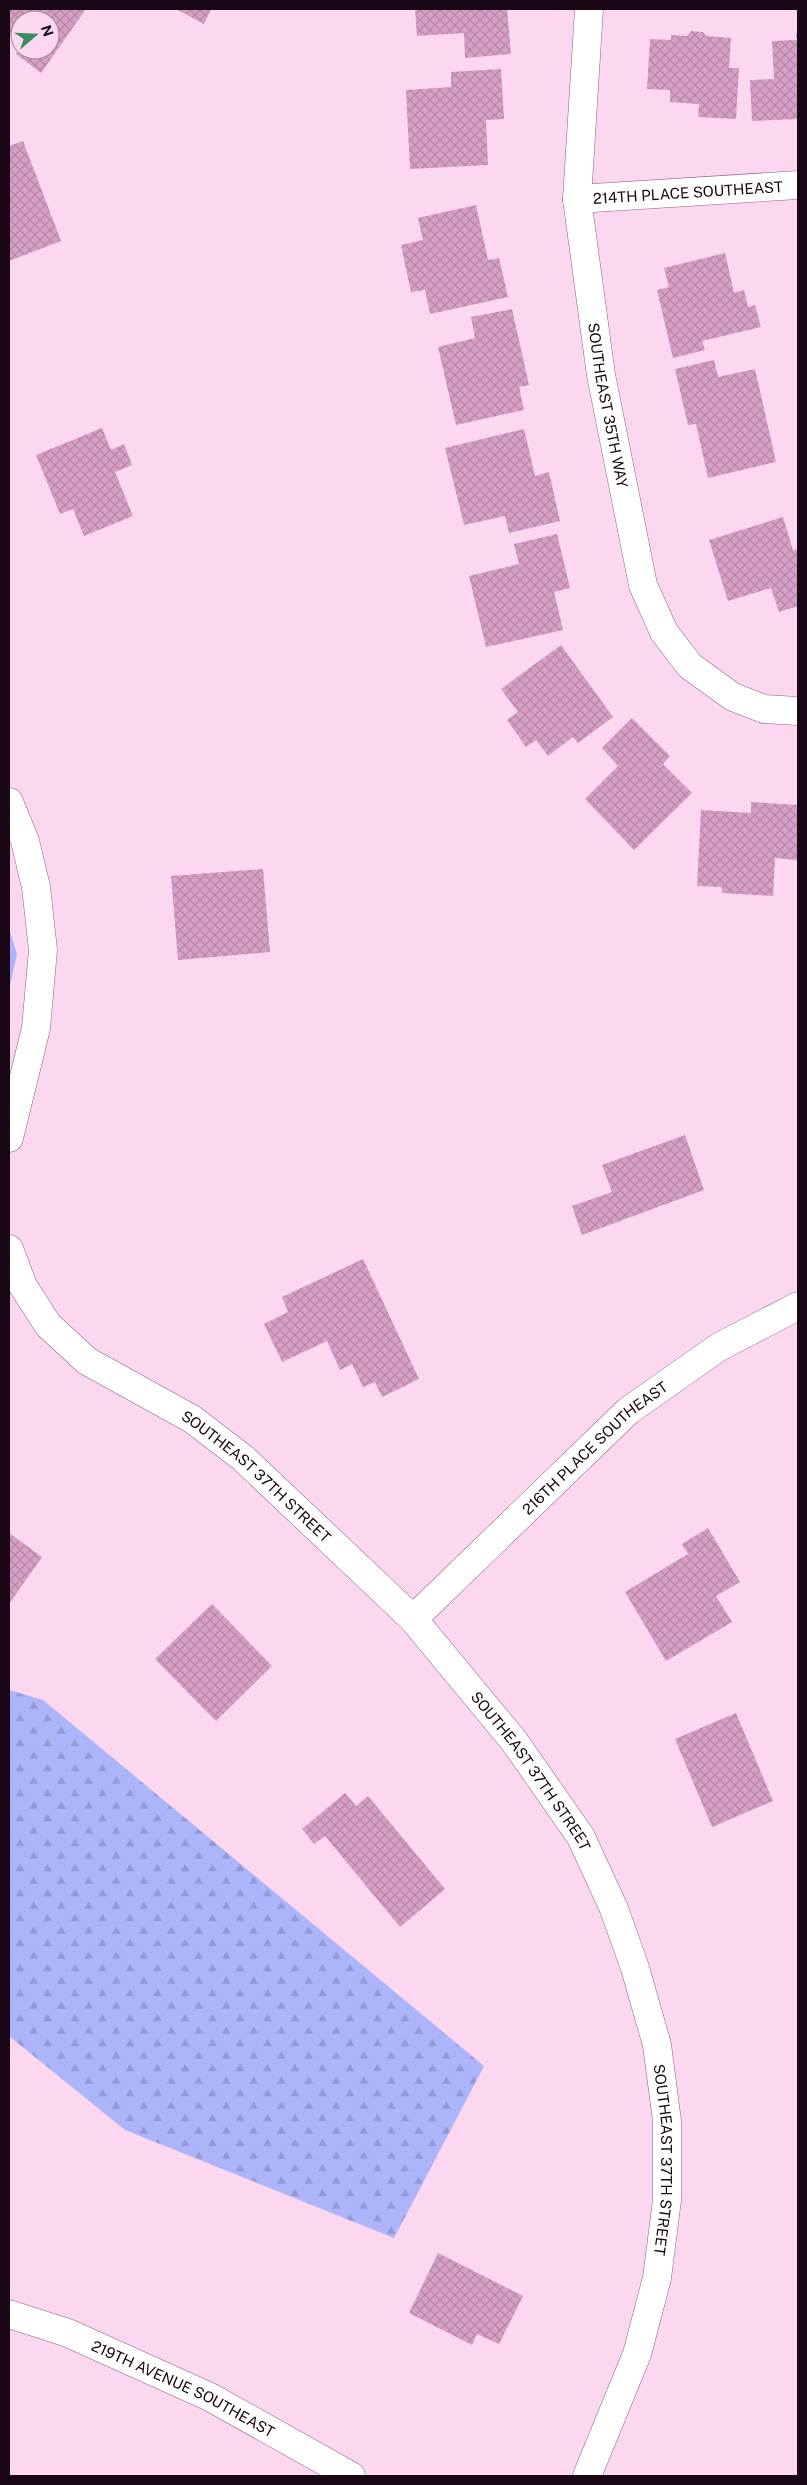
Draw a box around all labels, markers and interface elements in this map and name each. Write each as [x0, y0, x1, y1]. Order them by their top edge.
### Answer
north arrow [10, 10, 60, 60]
text: N [38, 23, 57, 39]
street label: 214TH PLACE SOUTHEAST [592, 177, 783, 206]
street label: SOUTHEAST 35TH WAY [585, 322, 632, 489]
street label: 216TH PLACE SOUTHEAST [518, 1378, 671, 1517]
street label: SOUTHEAST 37TH STREET [179, 1407, 335, 1546]
street label: SOUTHEAST 37TH STREET [468, 1688, 594, 1853]
street label: SOUTHEAST 37TH STREET [651, 2063, 676, 2257]
street label: 219TH AVENUE SOUTHEAST [89, 2336, 278, 2440]

